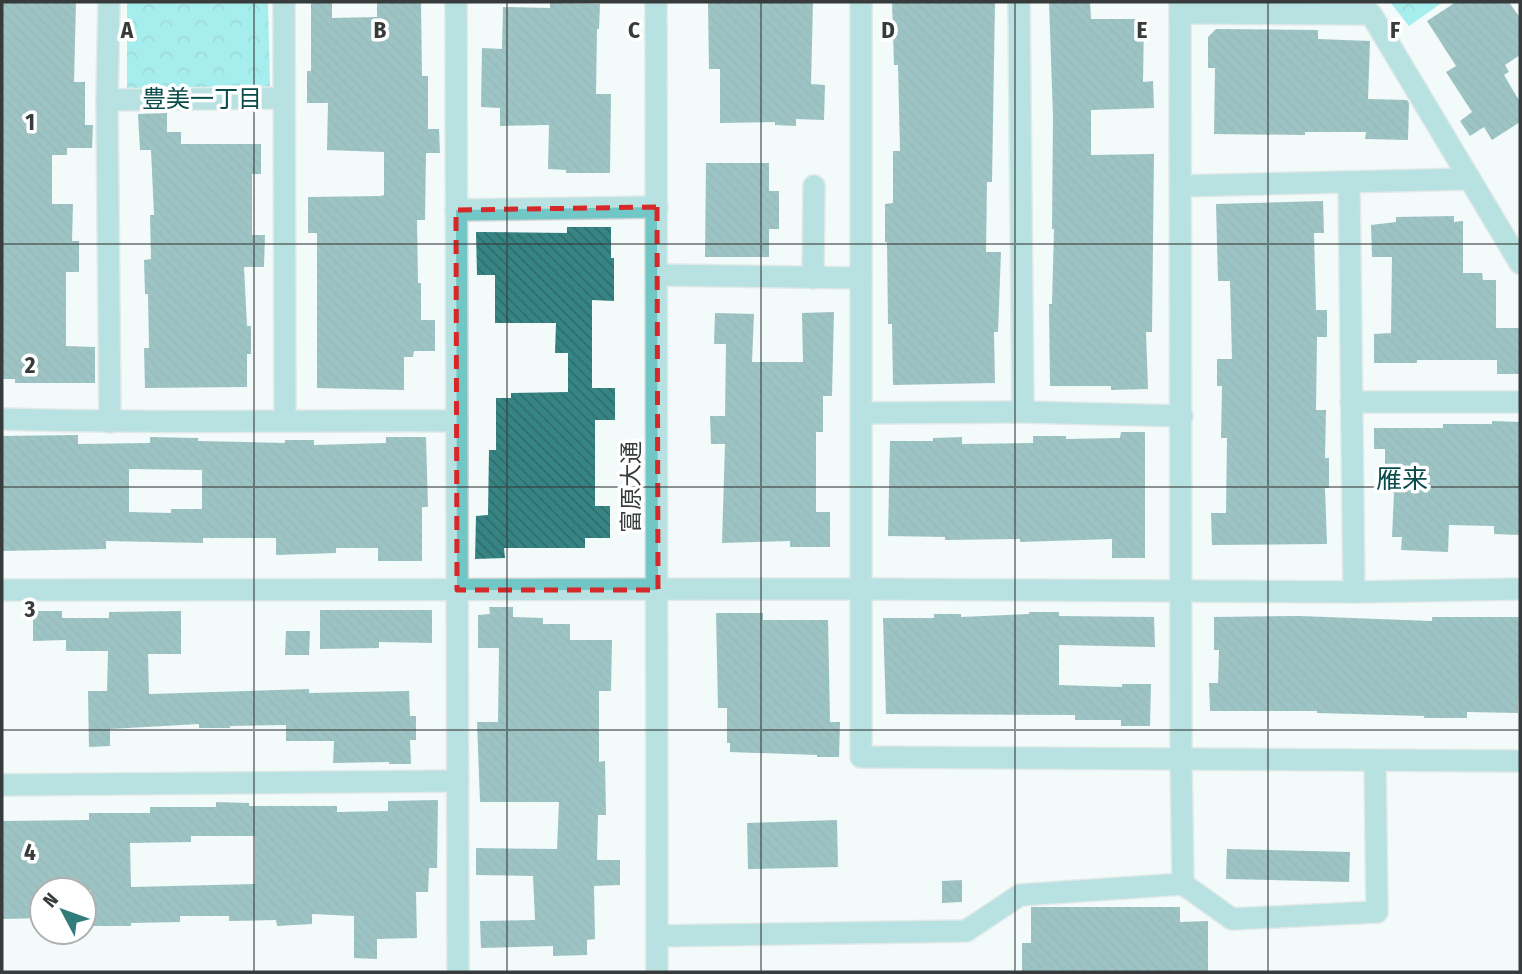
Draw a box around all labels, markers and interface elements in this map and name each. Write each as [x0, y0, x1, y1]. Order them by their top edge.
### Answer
text: A [120, 16, 134, 44]
text: B [374, 16, 387, 44]
text: C [628, 16, 640, 44]
text: D [881, 16, 895, 44]
text: E [1137, 16, 1148, 44]
text: F [1390, 16, 1400, 44]
district label: 豊美一丁目 [142, 85, 262, 113]
text: 1 [25, 108, 35, 136]
text: 2 [24, 351, 36, 379]
street label: 富原大通 [617, 441, 645, 533]
district label: 雁来 [1376, 464, 1428, 495]
text: 3 [24, 595, 36, 623]
text: 4 [24, 838, 36, 866]
north arrow [28, 876, 98, 946]
text: N [38, 888, 63, 912]

